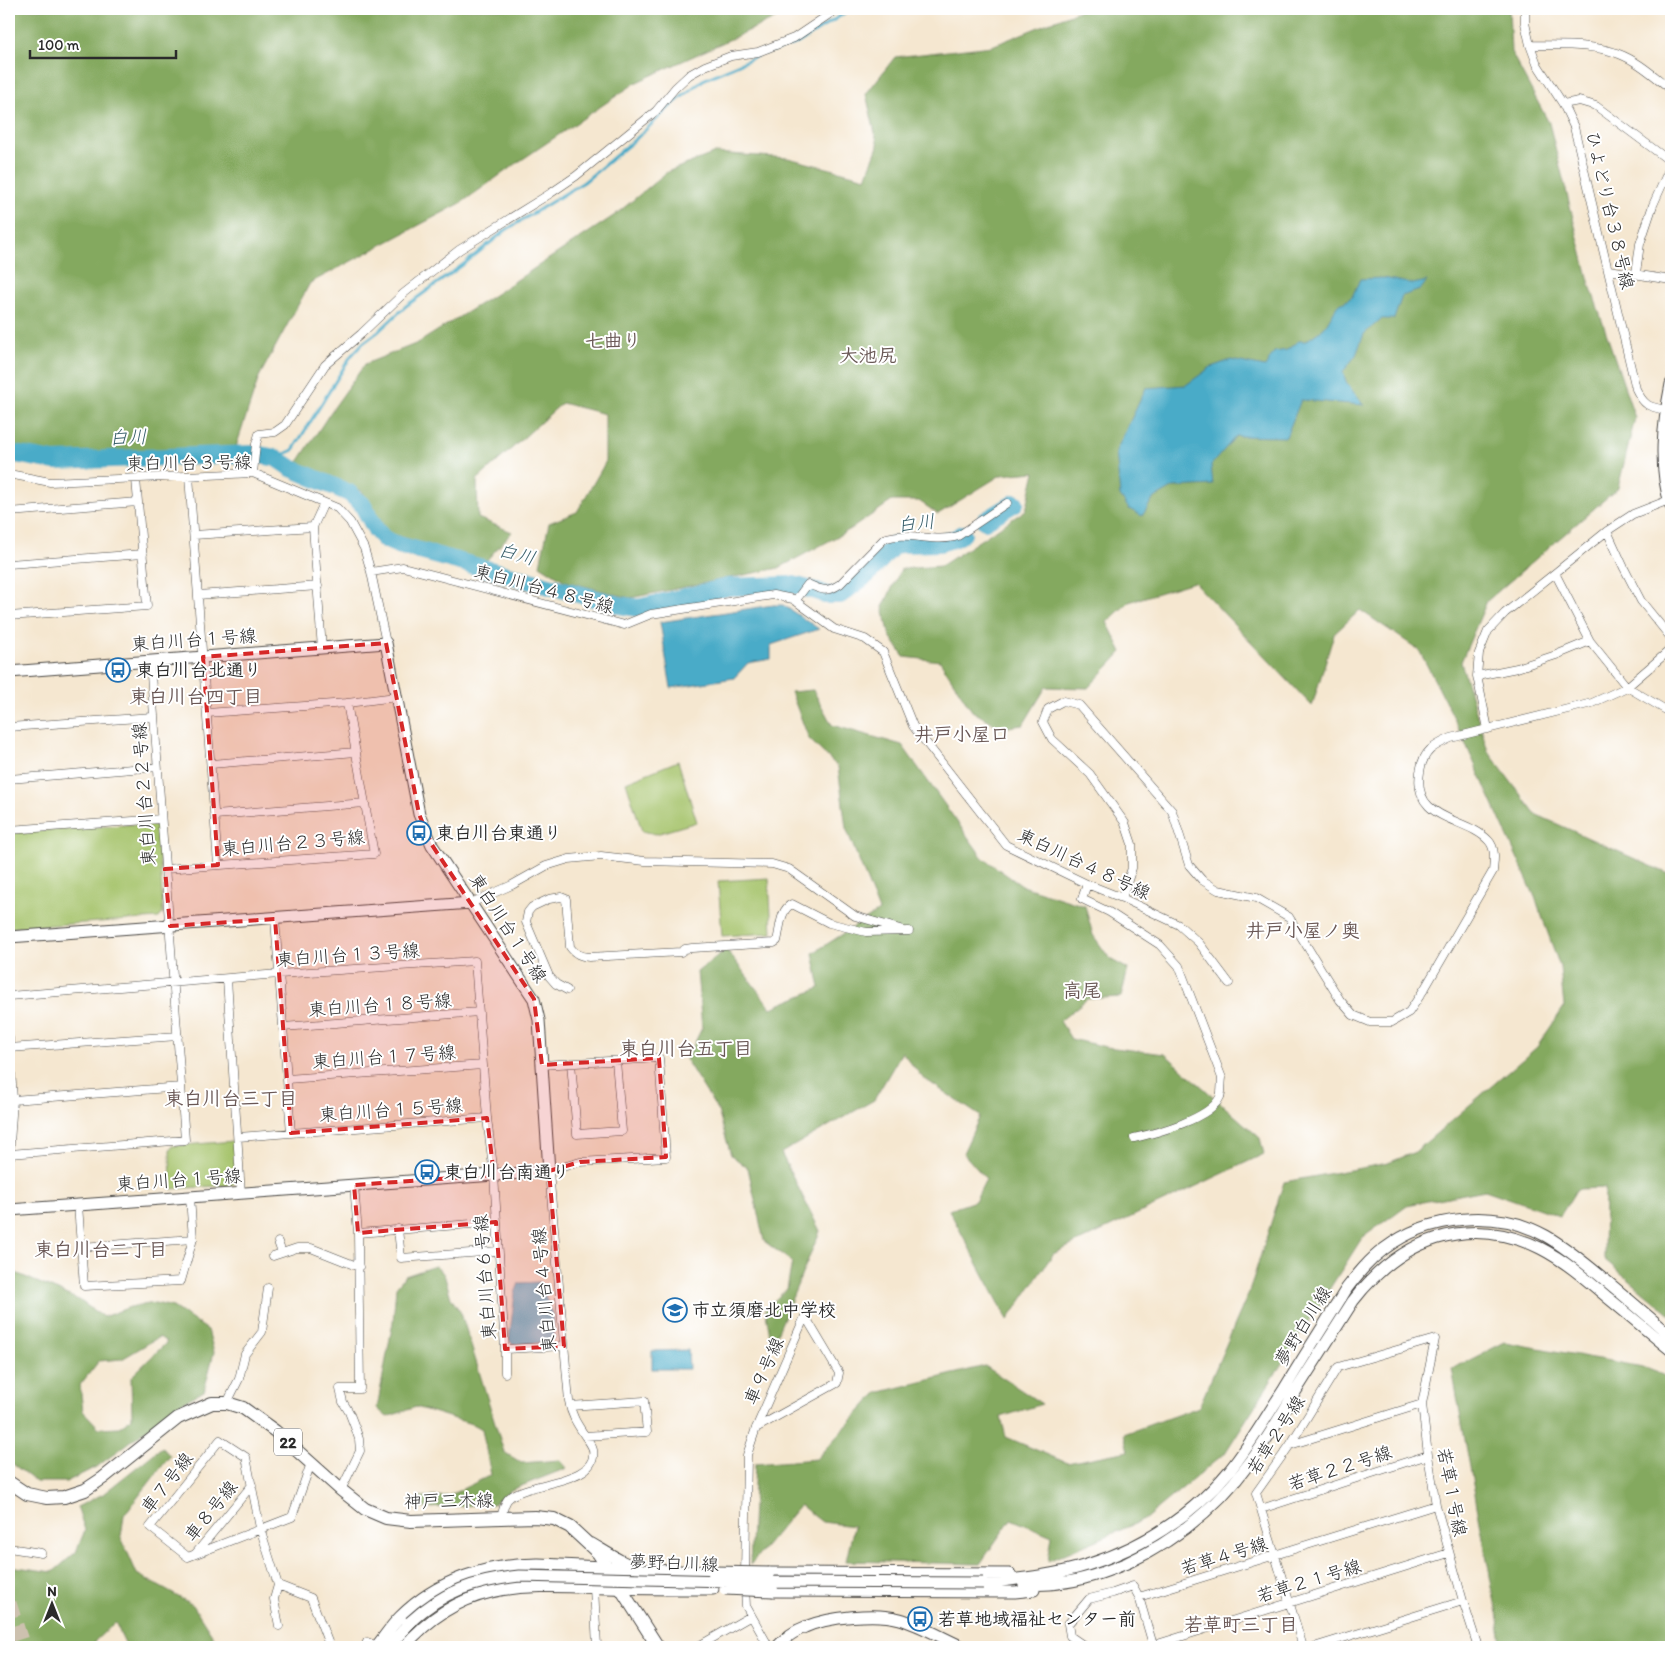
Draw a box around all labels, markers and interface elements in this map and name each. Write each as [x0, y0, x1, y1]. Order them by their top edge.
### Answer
scale bar [30, 28, 176, 60]
text: 100 m [38, 36, 80, 54]
street label: ひよどり台３８号線 [1581, 129, 1639, 291]
district label: 七曲り [584, 329, 642, 352]
district label: 大池尻 [839, 344, 897, 367]
water label: 白川 [109, 425, 147, 449]
street label: 東白川台３号線 [126, 451, 252, 475]
water label: 白川 [896, 509, 936, 537]
water label: 白川 [496, 538, 538, 570]
street label: 東白川台４８号線 [472, 560, 616, 618]
street label: 東白川台１号線 [130, 625, 258, 655]
bus stop icon: 東白川台北通り [105, 657, 131, 683]
place label: 東白川台北通り [136, 659, 262, 681]
district label: 東白川台四丁目 [129, 685, 263, 708]
street label: 東白川台２２号線 [128, 721, 160, 867]
district label: 井戸小屋口 [914, 723, 1010, 746]
bus stop icon: 東白川台東通り [406, 820, 432, 846]
place label: 東白川台東通り [436, 822, 562, 844]
street label: 東白川台４８号線 [1014, 824, 1154, 904]
street label: 東白川台２３号線 [220, 826, 366, 860]
street label: 東白川台１号線 [464, 869, 552, 987]
district label: 井戸小屋ノ奥 [1246, 919, 1360, 942]
street label: 東白川台１３号線 [275, 939, 421, 971]
district label: 高尾 [1063, 979, 1101, 1002]
street label: 東白川台１８号線 [307, 989, 453, 1021]
district label: 東白川台五丁目 [619, 1037, 753, 1060]
street label: 東白川台１７号線 [311, 1041, 457, 1073]
district label: 東白川台三丁目 [164, 1087, 298, 1110]
street label: 東白川台１５号線 [318, 1094, 464, 1126]
bus stop icon: 東白川台南通り [414, 1159, 440, 1185]
place label: 東白川台南通り [444, 1161, 570, 1183]
street label: 東白川台１号線 [115, 1165, 243, 1195]
street label: 東白川台６号線 [470, 1213, 500, 1341]
street label: 東白川台４号線 [528, 1226, 560, 1354]
district label: 東白川台二丁目 [34, 1238, 168, 1261]
street label: 夢野白川線 [1270, 1282, 1336, 1370]
school or university icon: 市立須磨北中学校 [662, 1297, 688, 1323]
place label: 市立須磨北中学校 [692, 1299, 836, 1321]
street label: 車９号線 [739, 1334, 789, 1408]
street label: 若草２号線 [1242, 1391, 1310, 1479]
road number: 22 [274, 1428, 302, 1455]
street label: 若草２２号線 [1285, 1441, 1395, 1495]
street label: 若草１号線 [1433, 1446, 1471, 1538]
street label: 車７号線 [136, 1448, 198, 1518]
street label: 車８号線 [180, 1476, 242, 1546]
street label: 神戸三木線 [404, 1489, 494, 1513]
street label: 若草４号線 [1178, 1532, 1270, 1580]
street label: 夢野白川線 [629, 1550, 719, 1576]
street label: 若草２１号線 [1254, 1555, 1364, 1607]
north arrow [28, 1578, 78, 1628]
text: N [47, 1583, 57, 1600]
bus stop icon: 若草地域福祉センター前 [907, 1606, 933, 1632]
place label: 若草地域福祉センター前 [938, 1608, 1136, 1630]
district label: 若草町三丁目 [1184, 1613, 1298, 1636]

